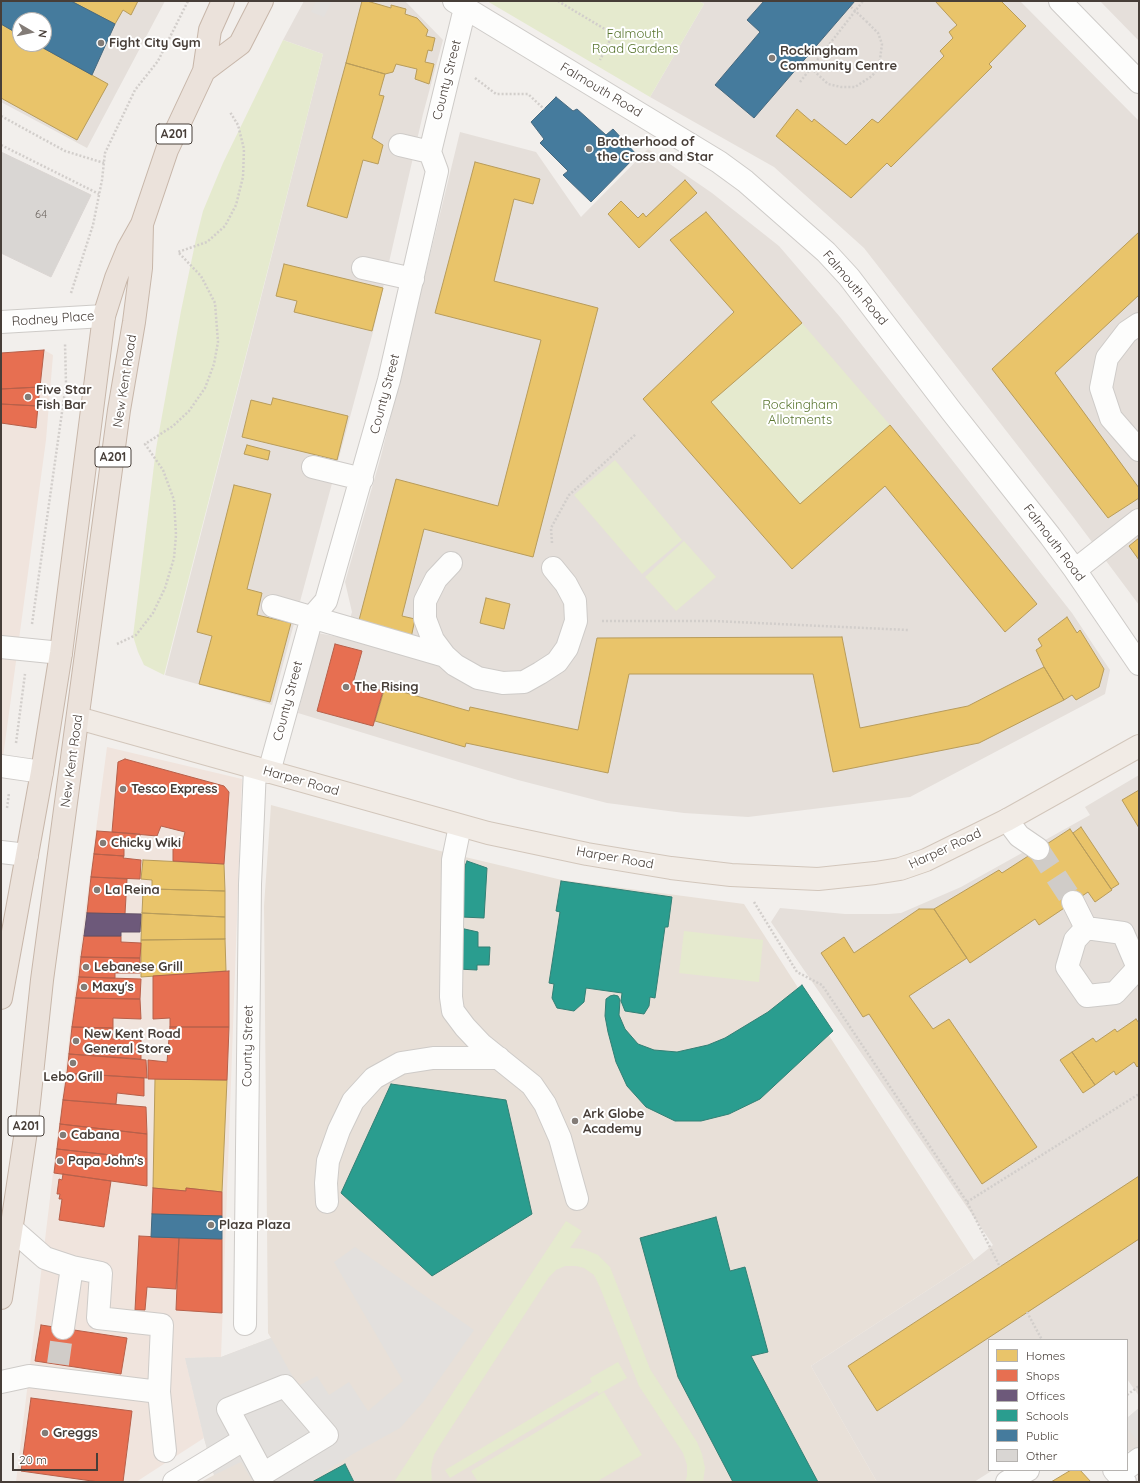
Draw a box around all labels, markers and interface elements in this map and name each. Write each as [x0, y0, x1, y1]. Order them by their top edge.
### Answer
north arrow [12, 12, 52, 52]
park label: Falmouth Road Gardens [592, 26, 678, 57]
text: N [35, 29, 50, 39]
place label: Fight City Gym [109, 35, 201, 51]
marker: Fight City Gym [96, 38, 106, 48]
street label: County Street [429, 38, 465, 122]
place label: Rockingham Community Centre [780, 43, 897, 74]
marker: Rockingham Community Centre [767, 53, 777, 63]
street label: Falmouth Road [557, 59, 645, 121]
road number: A201 [156, 124, 192, 144]
place label: Brotherhood of the Cross and Star [597, 134, 714, 165]
marker: Brotherhood of the Cross and Star [584, 144, 594, 154]
house number: 64 [35, 208, 47, 222]
street label: Falmouth Road [819, 247, 891, 329]
street label: Rodney Place [11, 308, 95, 330]
street label: New Kent Road [110, 334, 140, 428]
street label: County Street [367, 352, 403, 436]
place label: Five Star Fish Bar [36, 382, 92, 413]
marker: Five Star Fish Bar [23, 392, 33, 402]
park label: Rockingham Allotments [762, 397, 838, 428]
road number: A201 [95, 447, 131, 467]
street label: Falmouth Road [1020, 501, 1088, 585]
street label: County Street [270, 659, 306, 743]
place label: The Rising [354, 679, 418, 695]
marker: The Rising [341, 682, 351, 692]
street label: New Kent Road [58, 714, 86, 808]
street label: Harper Road [261, 763, 341, 799]
place label: Tesco Express [131, 781, 218, 797]
marker: Tesco Express [118, 784, 128, 794]
street label: Harper Road [906, 825, 984, 873]
place label: Chicky Wiki [111, 835, 181, 851]
marker: Chicky Wiki [98, 838, 108, 848]
street label: Harper Road [575, 844, 655, 872]
place label: La Reina [105, 882, 160, 898]
marker: La Reina [92, 885, 102, 895]
place label: Lebanese Grill [94, 959, 183, 975]
marker: Lebanese Grill [81, 962, 91, 972]
place label: Maxy's [92, 979, 134, 995]
marker: Maxy's [79, 982, 89, 992]
street label: County Street [239, 1005, 257, 1087]
place label: New Kent Road General Store [84, 1026, 181, 1057]
marker: New Kent Road General Store [71, 1036, 81, 1046]
marker: Lebo Grill [68, 1058, 78, 1068]
place label: Lebo Grill [43, 1069, 103, 1085]
place label: Ark Globe Academy [583, 1106, 644, 1137]
road number: A201 [8, 1116, 44, 1136]
marker: Ark Globe Academy [570, 1116, 580, 1126]
place label: Cabana [71, 1127, 120, 1143]
marker: Cabana [58, 1130, 68, 1140]
place label: Papa John's [68, 1153, 144, 1169]
marker: Papa John's [55, 1156, 65, 1166]
place label: Plaza Plaza [219, 1217, 291, 1233]
marker: Plaza Plaza [206, 1220, 216, 1230]
legend [988, 1339, 1128, 1471]
text: Homes [1026, 1348, 1065, 1363]
text: Shops [1026, 1368, 1060, 1383]
text: Offices [1026, 1388, 1065, 1403]
text: Schools [1026, 1408, 1069, 1423]
place label: Greggs [53, 1425, 98, 1441]
marker: Greggs [40, 1428, 50, 1438]
text: Public [1026, 1428, 1059, 1443]
scale bar [14, 1445, 100, 1471]
text: Other [1026, 1448, 1057, 1463]
text: 20 m [19, 1452, 47, 1467]

